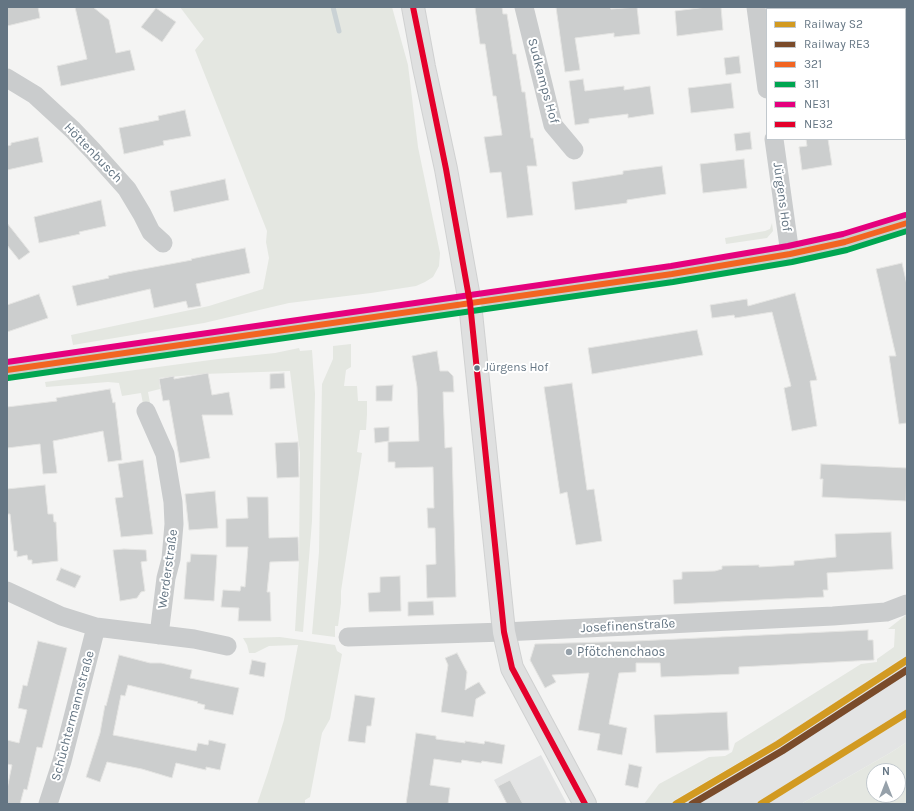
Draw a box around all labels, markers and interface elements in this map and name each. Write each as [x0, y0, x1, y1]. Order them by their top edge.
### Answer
legend [766, 8, 906, 140]
text: Railway S2 [804, 17, 863, 31]
street label: Sudkamps Hof [524, 37, 562, 125]
text: Railway RE3 [804, 37, 870, 51]
text: 321 [804, 57, 822, 71]
text: 311 [804, 77, 819, 91]
text: NE31 [804, 97, 830, 111]
text: NE32 [804, 117, 833, 131]
street label: Höttenbusch [61, 120, 125, 186]
street label: Jürgens Hof [769, 161, 795, 233]
place label: Jürgens Hof [484, 361, 548, 375]
marker: Jürgens Hof [472, 363, 482, 373]
street label: Werderstraße [155, 528, 181, 610]
street label: Josefinenstraße [580, 616, 676, 636]
place label: Pfötchenchaos [577, 644, 665, 660]
marker: Pfötchenchaos [564, 647, 574, 657]
street label: Schüchtermannstraße [48, 649, 98, 783]
north arrow [866, 763, 906, 803]
text: N [882, 765, 890, 778]

